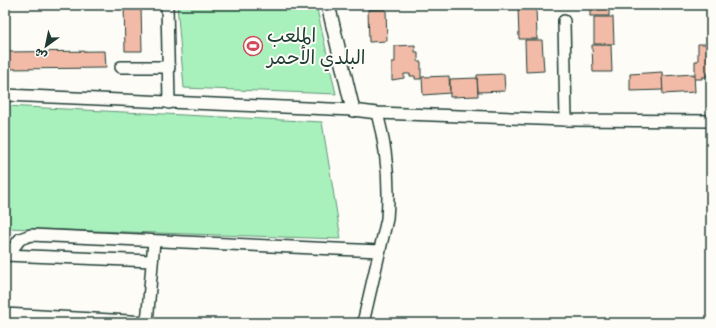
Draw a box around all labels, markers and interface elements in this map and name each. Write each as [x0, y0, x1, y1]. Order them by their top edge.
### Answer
place label: الملعب البلدي الأحمر [265, 24, 365, 72]
north arrow [26, 26, 66, 66]
sports icon: الملعب البلدي الأحمر [242, 35, 264, 57]
text: ش [32, 45, 49, 64]

